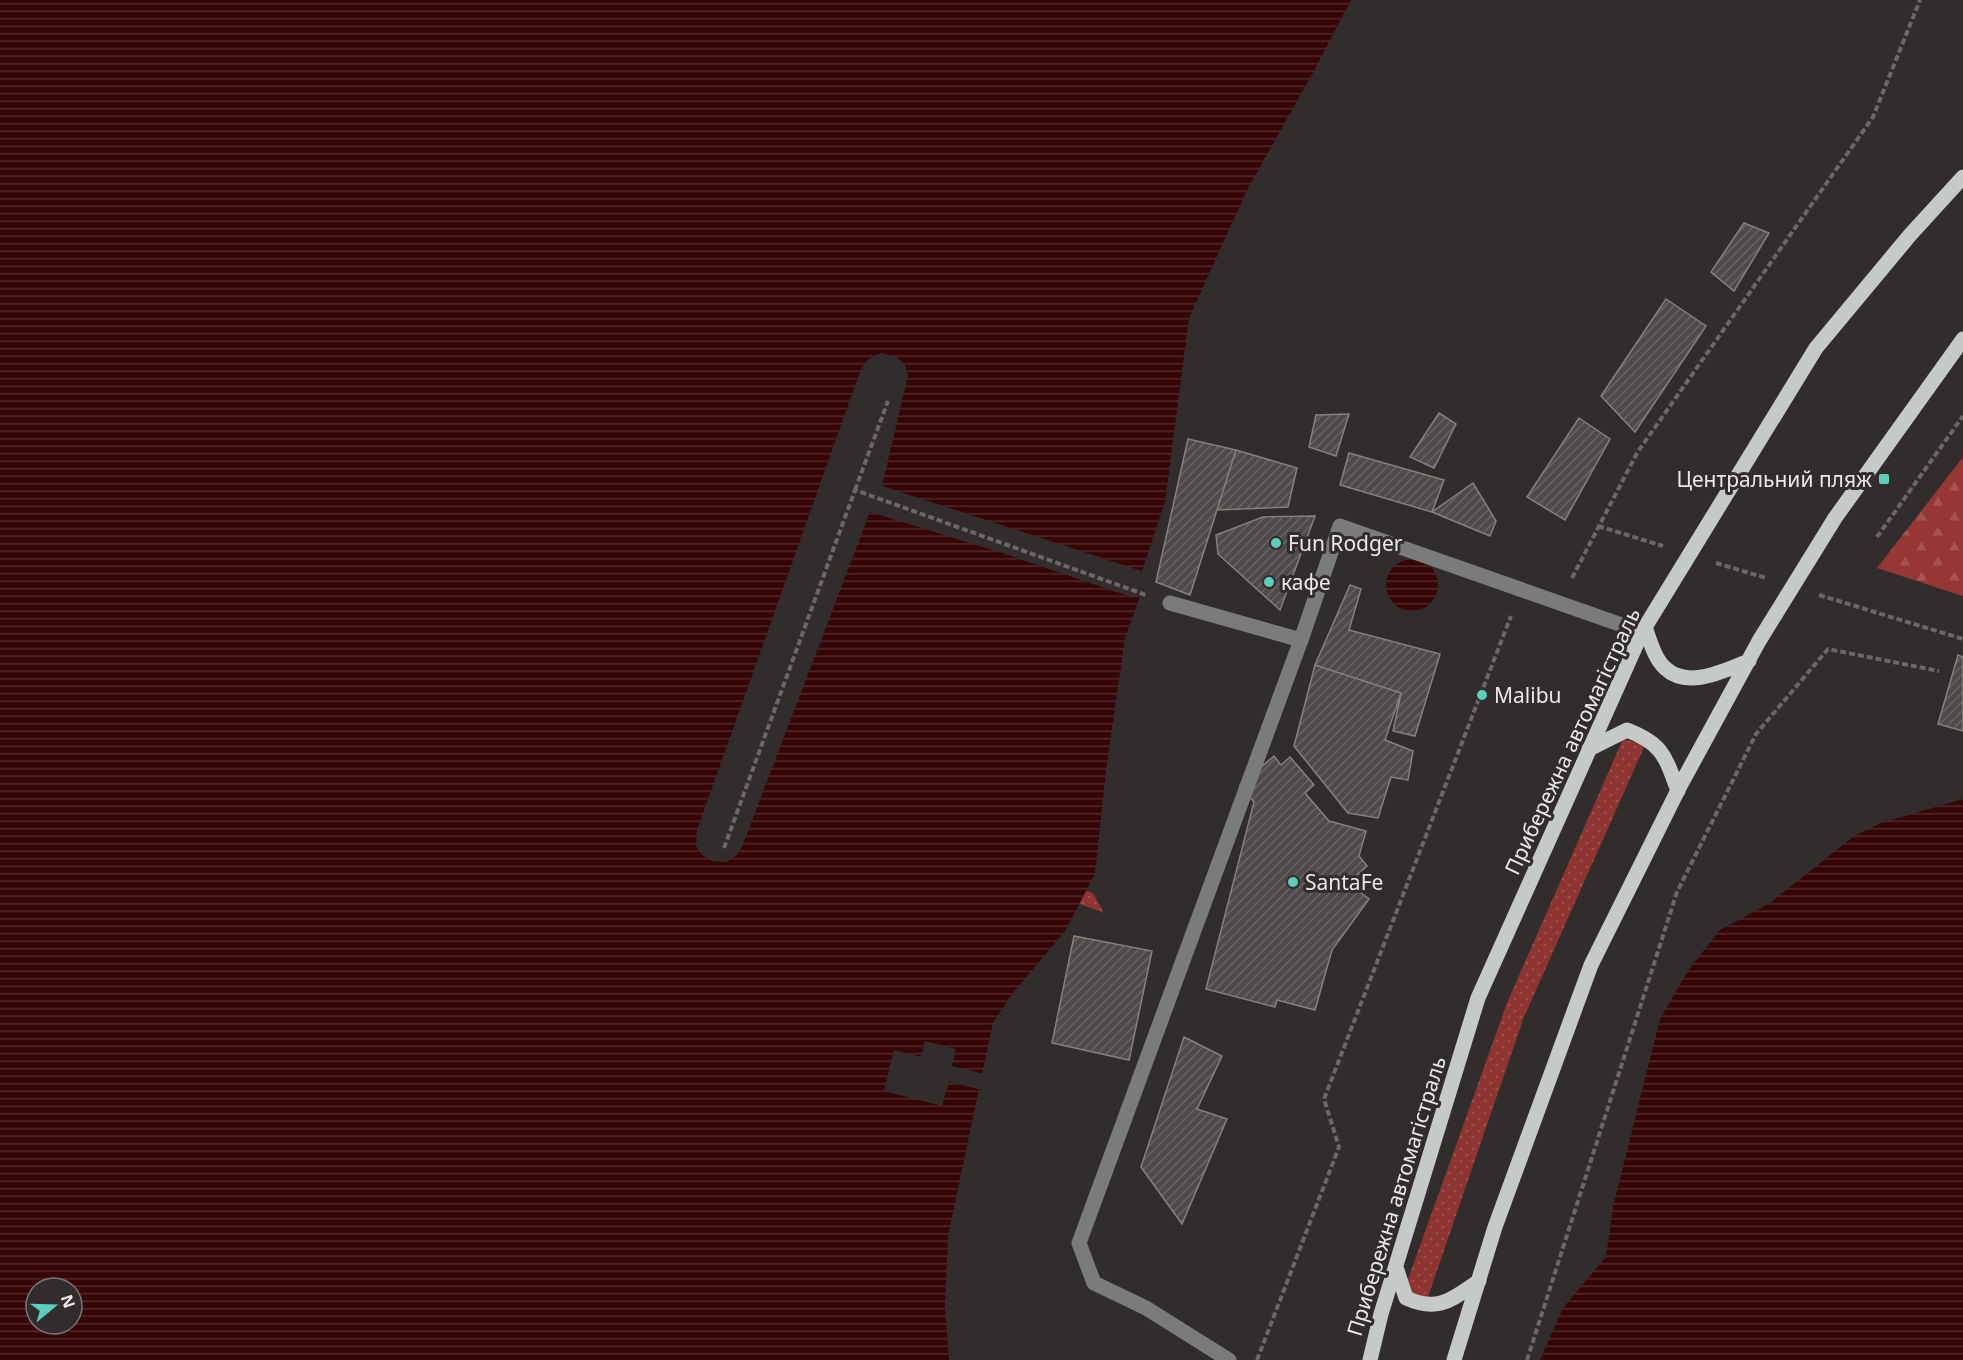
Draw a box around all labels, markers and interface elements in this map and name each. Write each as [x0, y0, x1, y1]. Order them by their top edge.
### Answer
place label: Центральний пляж [1676, 465, 1872, 493]
marker: Центральний пляж [1877, 472, 1891, 486]
place label: Fun Rodger [1288, 529, 1403, 557]
marker: Fun Rodger [1269, 536, 1283, 550]
place label: кафе [1281, 568, 1330, 596]
marker: кафе [1262, 575, 1276, 589]
street label: Прибережна автомагістраль [1498, 603, 1646, 879]
place label: Malibu [1494, 681, 1562, 709]
marker: Malibu [1475, 688, 1489, 702]
place label: SantaFe [1305, 868, 1383, 896]
marker: SantaFe [1286, 875, 1300, 889]
street label: Прибережна автомагістраль [1340, 1053, 1452, 1339]
north arrow [24, 1276, 84, 1336]
text: N [56, 1291, 81, 1311]

